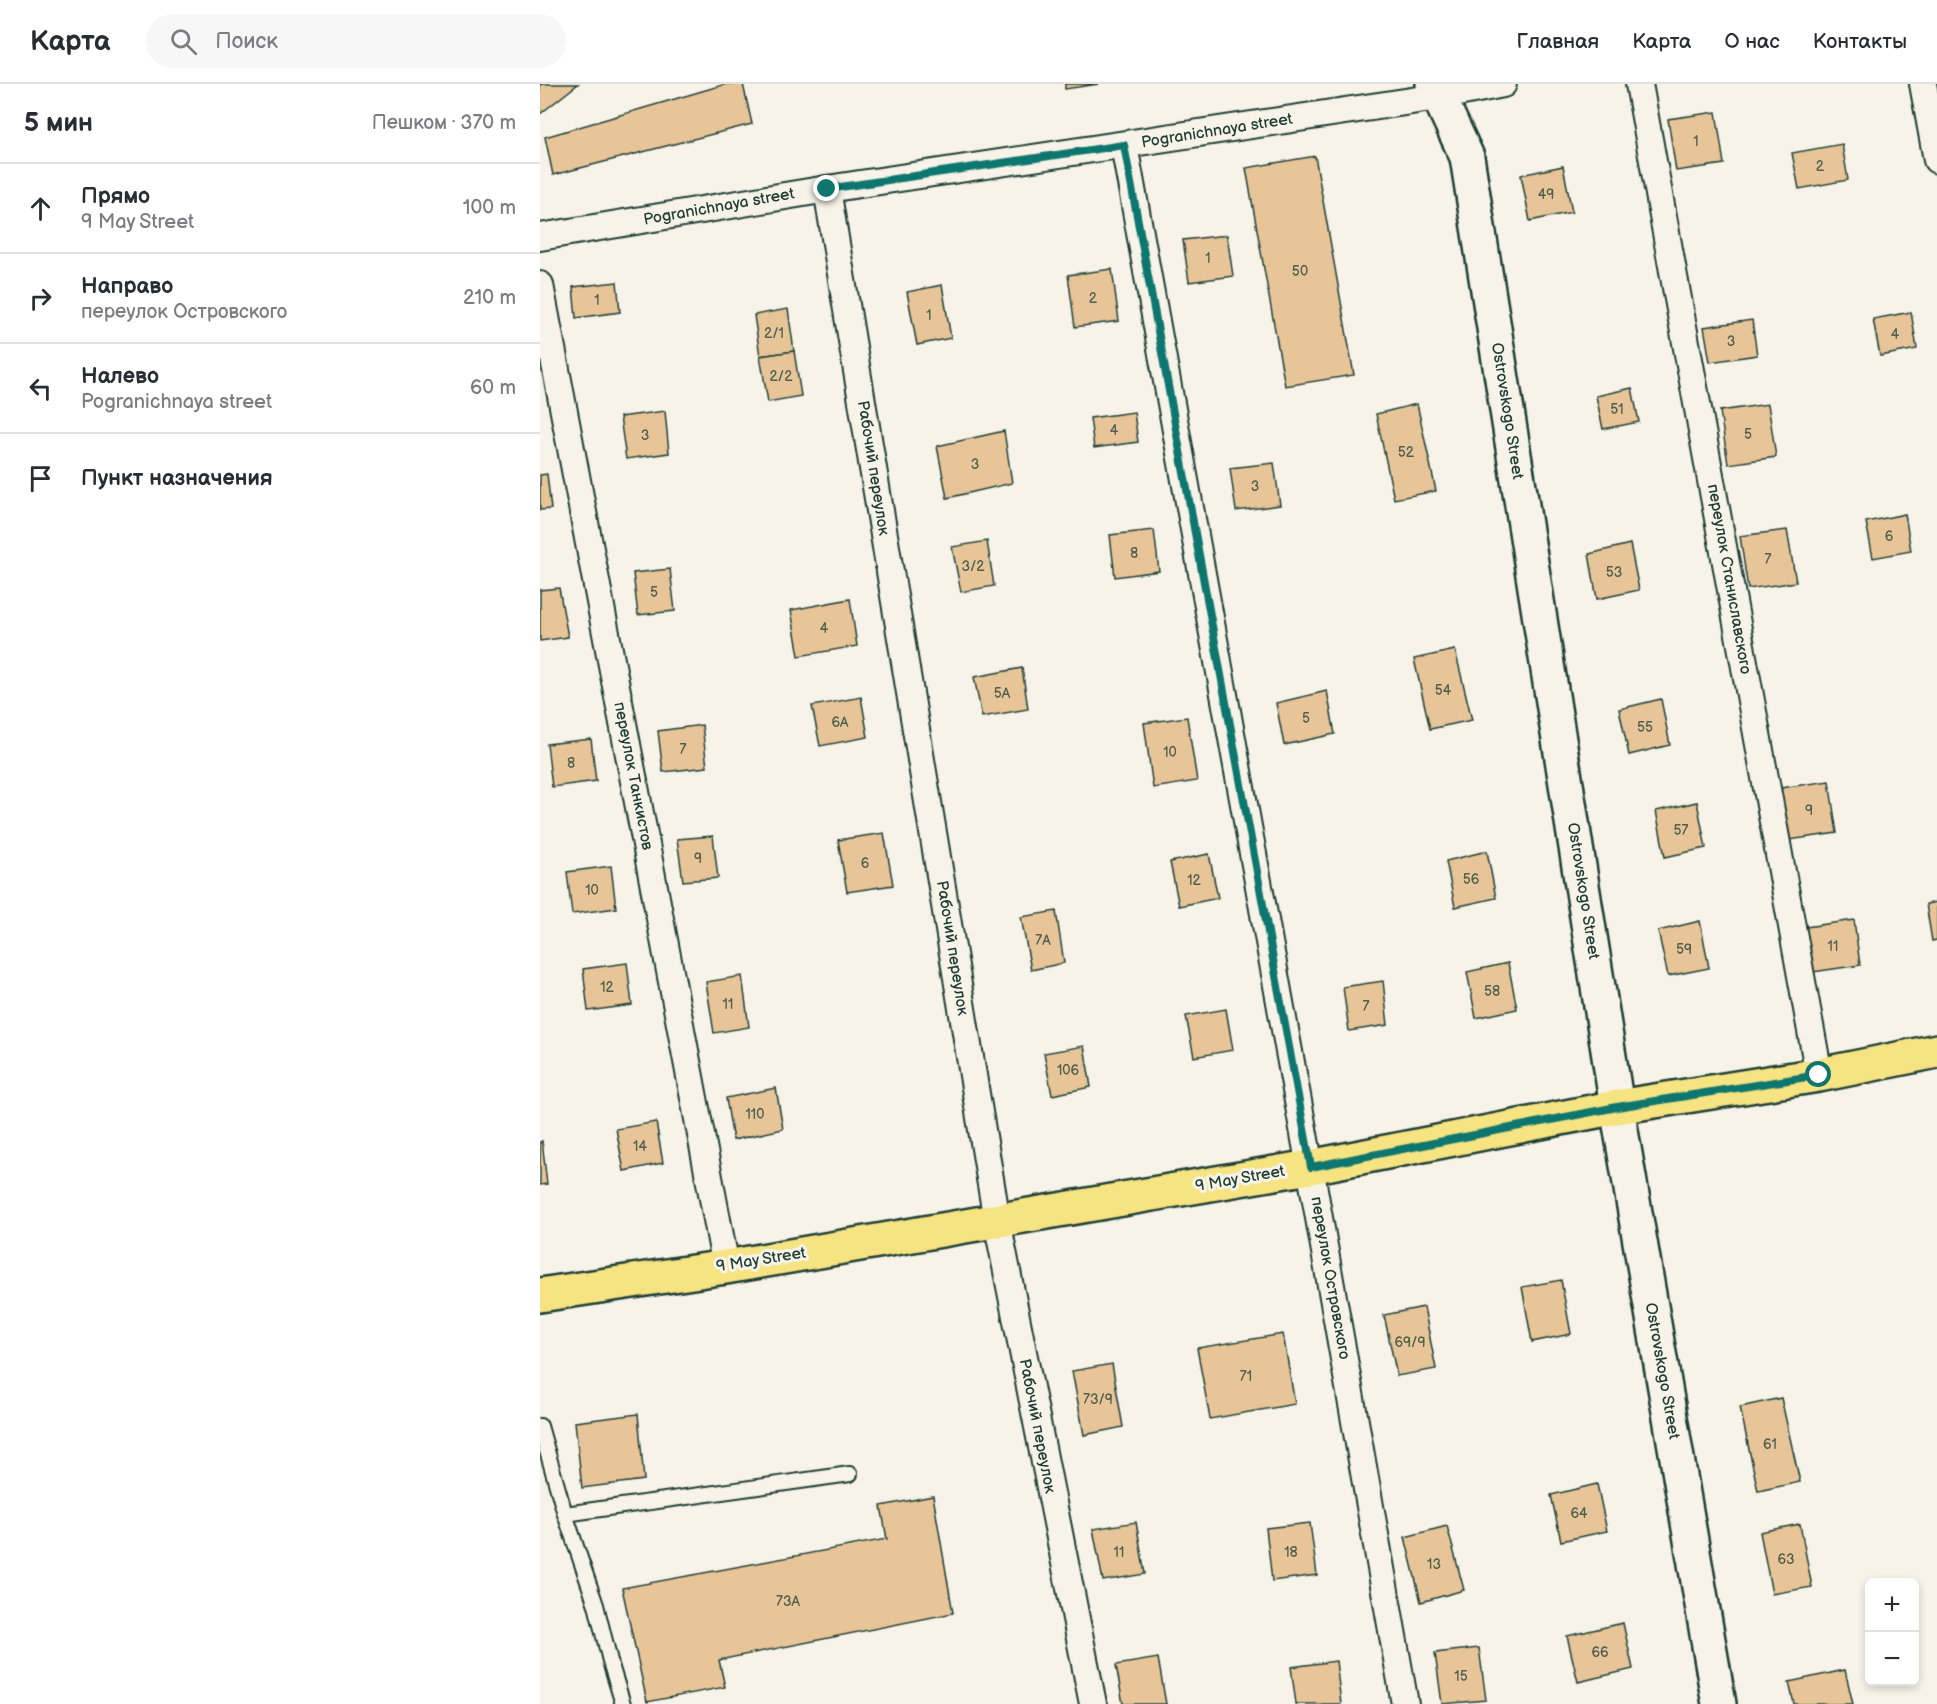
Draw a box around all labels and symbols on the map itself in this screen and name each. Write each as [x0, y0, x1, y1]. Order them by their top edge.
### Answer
street label: Pogranichnaya street [1140, 110, 1294, 152]
house number: 1 [1693, 133, 1699, 150]
house number: 2 [1816, 158, 1825, 175]
route end [813, 175, 839, 201]
street label: Pogranichnaya street [642, 184, 796, 230]
house number: 49 [1538, 186, 1554, 203]
house number: 1 [1205, 250, 1211, 267]
house number: 50 [1292, 263, 1308, 280]
house number: 2 [1089, 290, 1098, 307]
house number: 1 [594, 292, 600, 309]
house number: 1 [926, 307, 932, 324]
house number: 2/1 [764, 325, 784, 342]
house number: 4 [1891, 326, 1900, 343]
house number: 3 [1727, 333, 1735, 350]
street label: Ostrovskogo Street [1487, 341, 1527, 481]
house number: 2/2 [770, 368, 793, 385]
street label: Рабочий переулок [853, 399, 893, 538]
house number: 51 [1610, 401, 1624, 418]
house number: 4 [1110, 422, 1119, 439]
house number: 5 [1744, 426, 1752, 443]
house number: 3 [641, 427, 649, 444]
house number: 52 [1398, 444, 1415, 461]
house number: 3 [971, 456, 979, 473]
house number: 3 [1251, 478, 1259, 495]
street label: переулок Станиславского [1703, 483, 1755, 675]
house number: 6 [1885, 528, 1894, 545]
house number: 8 [1130, 545, 1138, 562]
house number: 7 [1765, 551, 1772, 568]
house number: 3/2 [961, 558, 985, 575]
house number: 53 [1606, 564, 1622, 581]
house number: 5 [650, 584, 658, 601]
house number: 4 [820, 620, 829, 637]
house number: 54 [1435, 682, 1452, 699]
house number: 5А [994, 685, 1011, 702]
street label: переулок Танкистов [609, 700, 657, 852]
house number: 5 [1302, 710, 1310, 727]
house number: 6А [831, 714, 849, 731]
house number: 55 [1637, 719, 1653, 736]
house number: 7 [680, 741, 687, 758]
house number: 10 [1163, 744, 1177, 761]
house number: 8 [567, 755, 575, 772]
house number: 9 [1805, 802, 1813, 819]
street label: Ostrovskogo Street [1563, 821, 1603, 961]
house number: 57 [1674, 822, 1689, 839]
house number: 9 [694, 850, 702, 867]
house number: 6 [861, 855, 870, 872]
house number: 56 [1463, 871, 1480, 888]
house number: 12 [1187, 872, 1202, 889]
street label: Рабочий переулок [932, 879, 972, 1018]
house number: 10 [585, 882, 599, 899]
house number: 7А [1035, 932, 1051, 949]
house number: 11 [1828, 938, 1838, 955]
house number: 59 [1676, 941, 1692, 958]
house number: 12 [600, 979, 615, 996]
house number: 58 [1484, 983, 1500, 1000]
house number: 11 [723, 996, 733, 1013]
house number: 7 [1363, 998, 1370, 1015]
route start [1805, 1061, 1831, 1087]
house number: 106 [1057, 1062, 1080, 1079]
house number: 110 [745, 1106, 765, 1123]
house number: 14 [633, 1138, 647, 1155]
street label: 9 May Street [1194, 1162, 1286, 1196]
street label: переулок Островского [1306, 1195, 1354, 1361]
street label: 9 May Street [715, 1244, 807, 1276]
street label: Ostrovskogo Street [1641, 1301, 1683, 1441]
house number: 69/9 [1394, 1334, 1426, 1351]
street label: Рабочий переулок [1015, 1357, 1059, 1495]
house number: 71 [1240, 1368, 1252, 1385]
house number: 73/9 [1083, 1391, 1113, 1408]
house number: 61 [1763, 1436, 1777, 1453]
house number: 64 [1570, 1505, 1588, 1522]
house number: 11 [1114, 1544, 1124, 1561]
house number: 18 [1284, 1544, 1298, 1561]
house number: 63 [1777, 1551, 1795, 1568]
house number: 13 [1427, 1556, 1441, 1573]
house number: 73А [776, 1593, 800, 1610]
house number: 66 [1591, 1644, 1609, 1661]
house number: 15 [1454, 1668, 1468, 1685]

